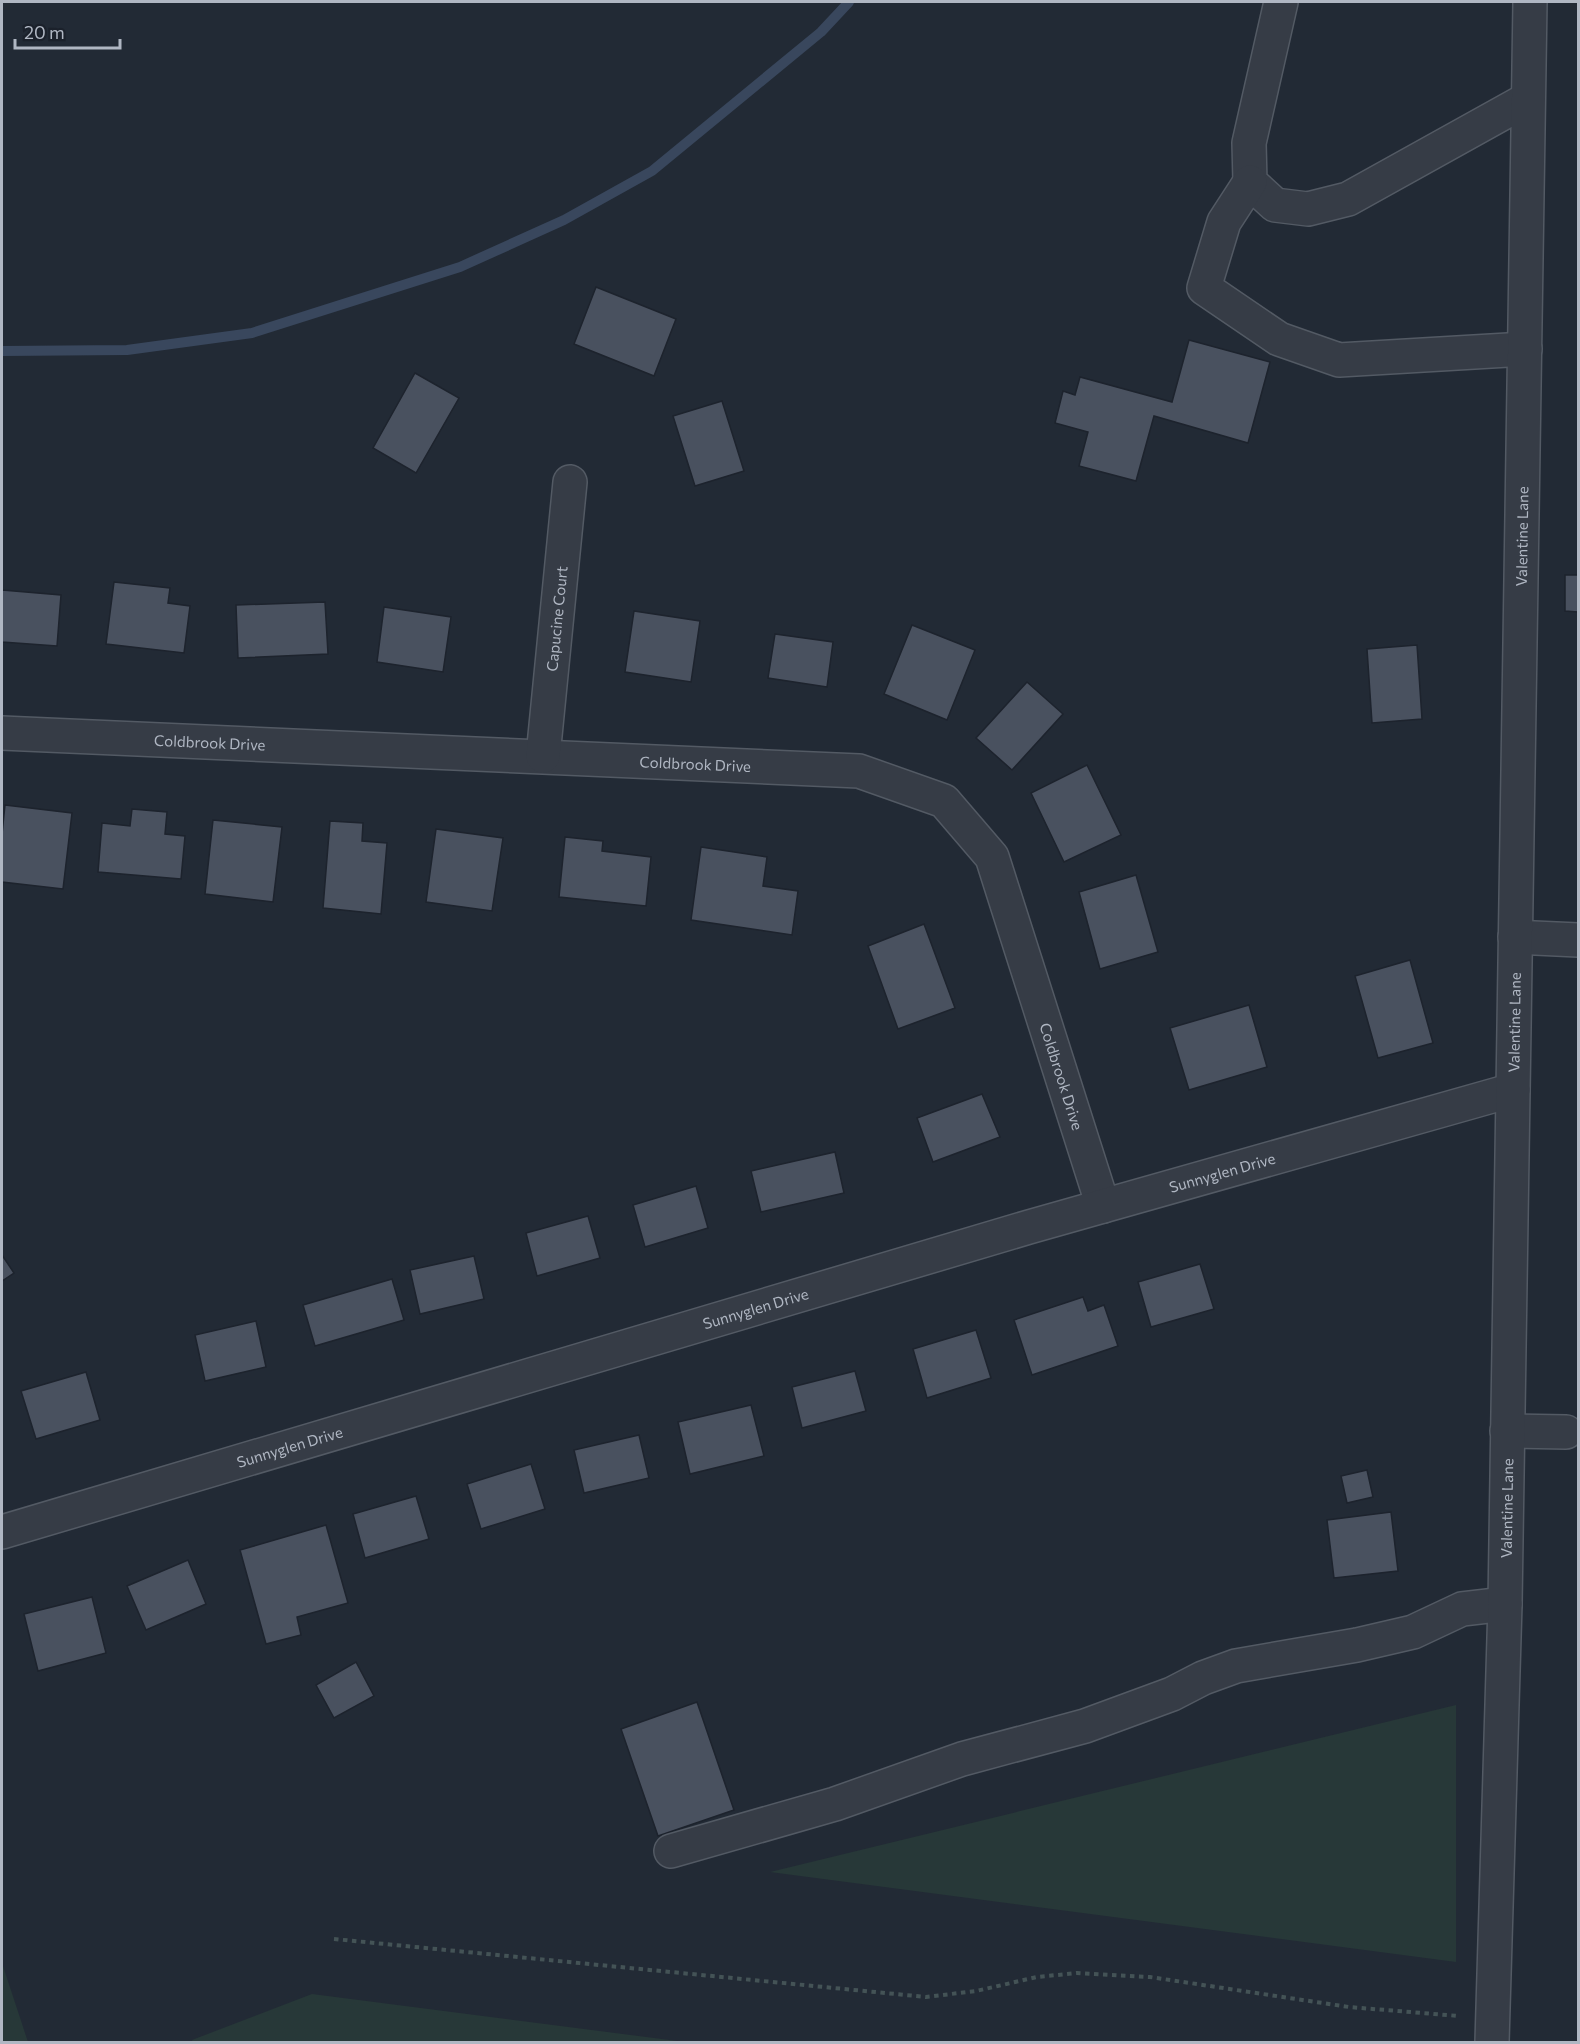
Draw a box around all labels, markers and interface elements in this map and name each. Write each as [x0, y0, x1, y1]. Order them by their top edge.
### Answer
scale bar [15, 12, 120, 50]
text: 20 m [24, 21, 65, 43]
street label: Valentine Lane [1512, 486, 1531, 587]
street label: Capucine Court [542, 565, 571, 672]
street label: Coldbrook Drive [154, 731, 266, 754]
street label: Coldbrook Drive [639, 752, 752, 775]
street label: Valentine Lane [1504, 972, 1524, 1072]
street label: Coldbrook Drive [1036, 1021, 1087, 1132]
street label: Sunnyglen Drive [1167, 1149, 1277, 1196]
street label: Sunnyglen Drive [700, 1284, 811, 1332]
street label: Sunnyglen Drive [235, 1422, 345, 1471]
street label: Valentine Lane [1497, 1458, 1516, 1558]

